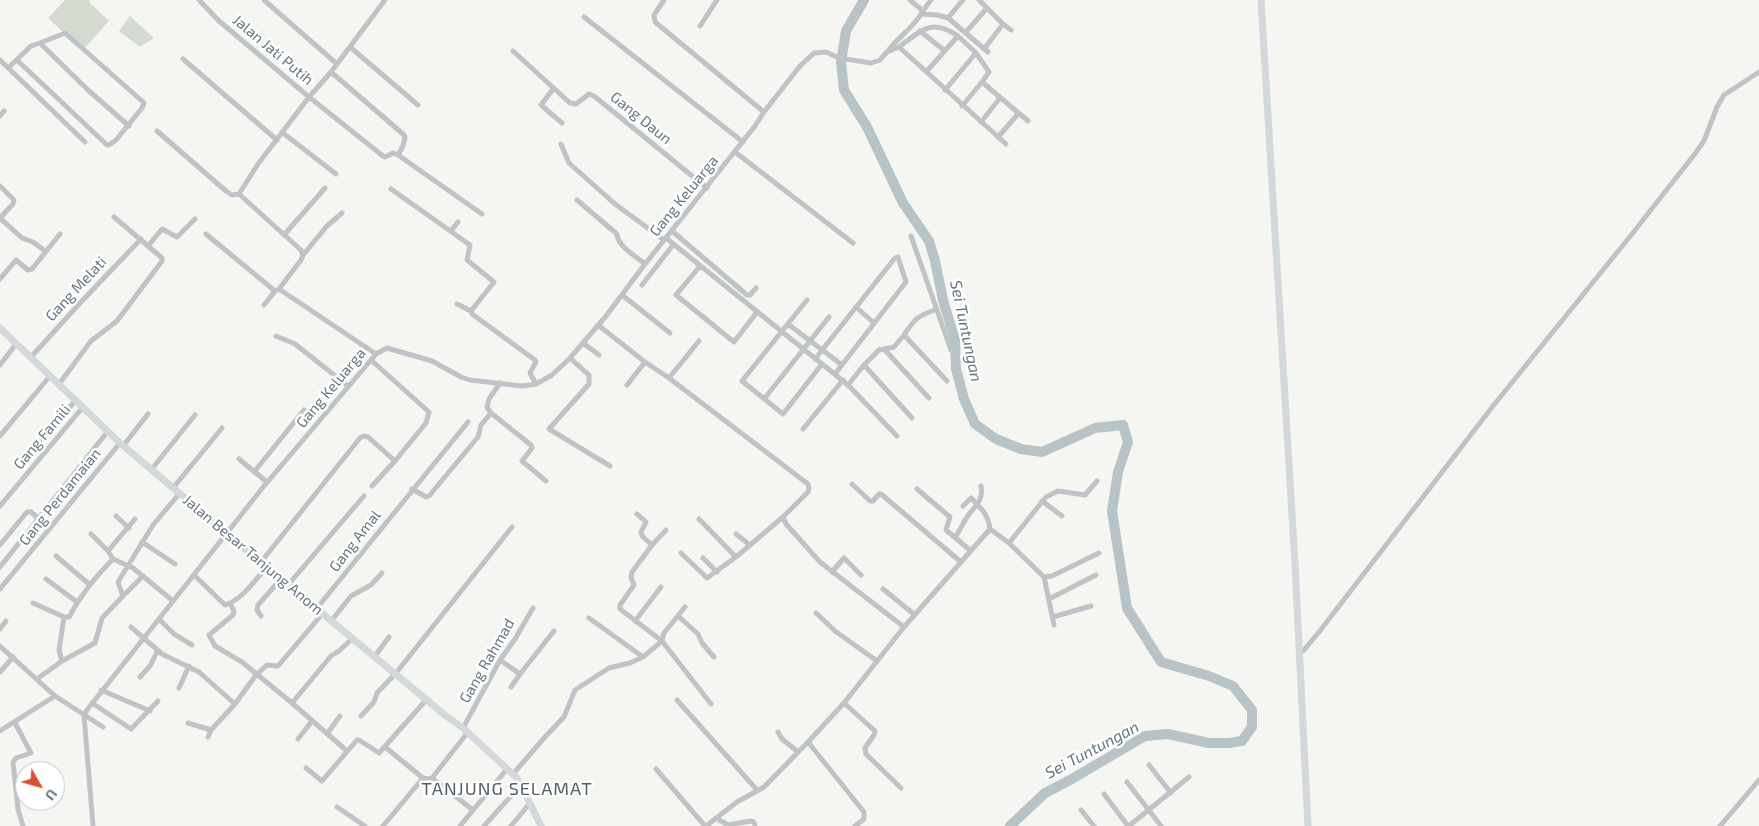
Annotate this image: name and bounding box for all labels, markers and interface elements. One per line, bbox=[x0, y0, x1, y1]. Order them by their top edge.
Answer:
street label: Jalan Jati Putih bbox=[229, 11, 317, 89]
street label: Gang Daun bbox=[607, 88, 675, 148]
street label: Gang Keluarga bbox=[646, 152, 722, 240]
street label: Gang Melati bbox=[42, 253, 110, 325]
water label: Sei Tuntungan bbox=[946, 278, 986, 384]
street label: Gang Keluarga bbox=[292, 344, 370, 432]
street label: Gang Famili bbox=[10, 401, 74, 473]
street label: Gang Perdamaian bbox=[15, 445, 105, 549]
street label: Jalan Besar Tanjung Anom bbox=[179, 491, 327, 619]
street label: Gang Amal bbox=[325, 507, 385, 575]
street label: Gang Rahmad bbox=[456, 616, 518, 706]
water label: Sei Tuntungan bbox=[1042, 717, 1142, 783]
north arrow bbox=[15, 761, 65, 811]
district label: TANJUNG SELAMAT bbox=[419, 778, 595, 800]
text: U bbox=[42, 786, 61, 804]

